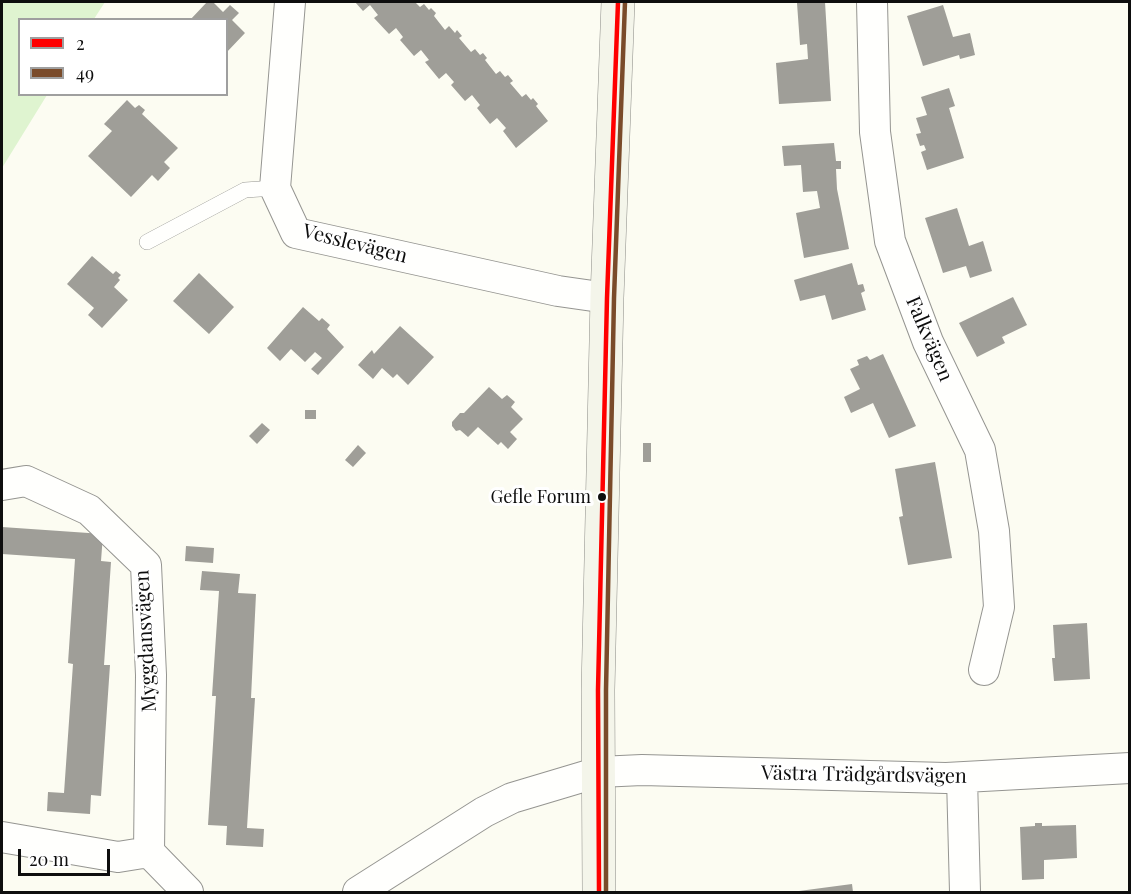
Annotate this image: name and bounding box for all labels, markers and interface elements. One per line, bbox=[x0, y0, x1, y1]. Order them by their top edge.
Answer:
legend bbox=[18, 18, 228, 96]
text: 2 bbox=[76, 31, 85, 55]
text: 49 bbox=[76, 61, 94, 85]
street label: Vesslevägen bbox=[300, 219, 410, 269]
street label: Falkvägen bbox=[900, 293, 958, 385]
place label: Gefle Forum bbox=[491, 486, 591, 508]
marker: Gefle Forum bbox=[596, 491, 608, 503]
street label: Myggdansvägen bbox=[130, 569, 162, 713]
street label: Västra Trädgårdsvägen bbox=[761, 761, 967, 789]
scale bar bbox=[21, 837, 112, 875]
text: 20 m bbox=[29, 847, 69, 871]

